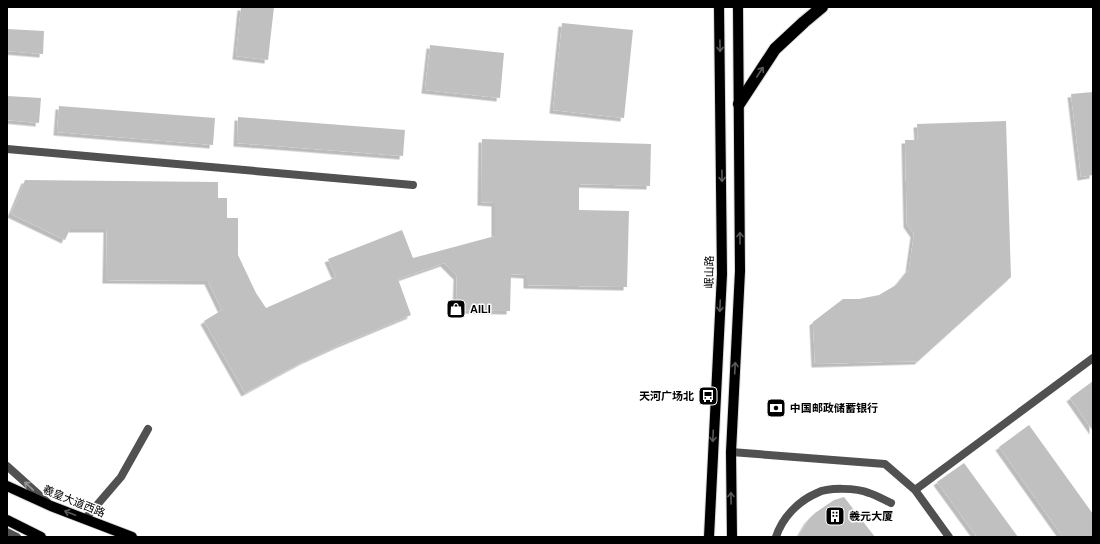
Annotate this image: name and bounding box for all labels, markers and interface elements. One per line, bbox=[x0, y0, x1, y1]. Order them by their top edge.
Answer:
one-way arrow bbox=[716, 39, 724, 52]
one-way arrow bbox=[756, 66, 765, 77]
one-way arrow bbox=[718, 169, 725, 182]
one-way arrow bbox=[736, 232, 744, 245]
street label: 岷山路 bbox=[703, 255, 715, 289]
shop icon: AILI bbox=[445, 298, 467, 320]
one-way arrow bbox=[716, 299, 724, 312]
place label: AILI bbox=[470, 303, 491, 315]
one-way arrow bbox=[731, 362, 739, 375]
bus stop icon: 天河广场北 bbox=[697, 385, 719, 407]
place label: 天河广场北 bbox=[639, 390, 694, 402]
bank icon: 中国邮政储蓄银行 bbox=[765, 397, 787, 419]
place label: 中国邮政储蓄银行 bbox=[790, 402, 878, 414]
one-way arrow bbox=[710, 429, 717, 442]
one-way arrow bbox=[24, 481, 34, 490]
street label: 羲皇大道西路 bbox=[41, 483, 107, 519]
one-way arrow bbox=[727, 492, 735, 505]
building icon: 羲元大厦 bbox=[824, 505, 846, 527]
one-way arrow bbox=[64, 509, 76, 517]
place label: 羲元大厦 bbox=[849, 510, 893, 522]

